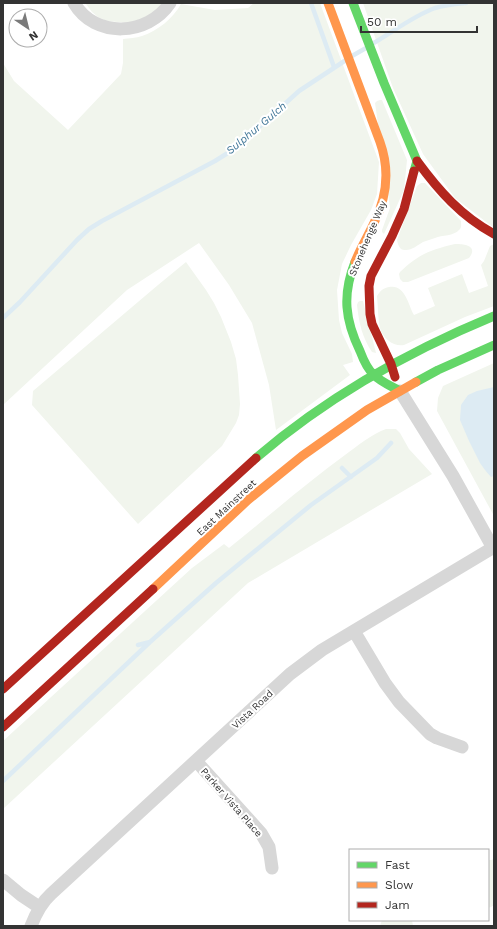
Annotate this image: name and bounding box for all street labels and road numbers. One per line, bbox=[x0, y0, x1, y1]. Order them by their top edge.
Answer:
street label: Stonehenge Way bbox=[347, 198, 389, 277]
street label: East Mainstreet bbox=[194, 477, 259, 538]
street label: Vista Road bbox=[230, 688, 275, 731]
street label: Parker Vista Place bbox=[199, 766, 265, 839]

